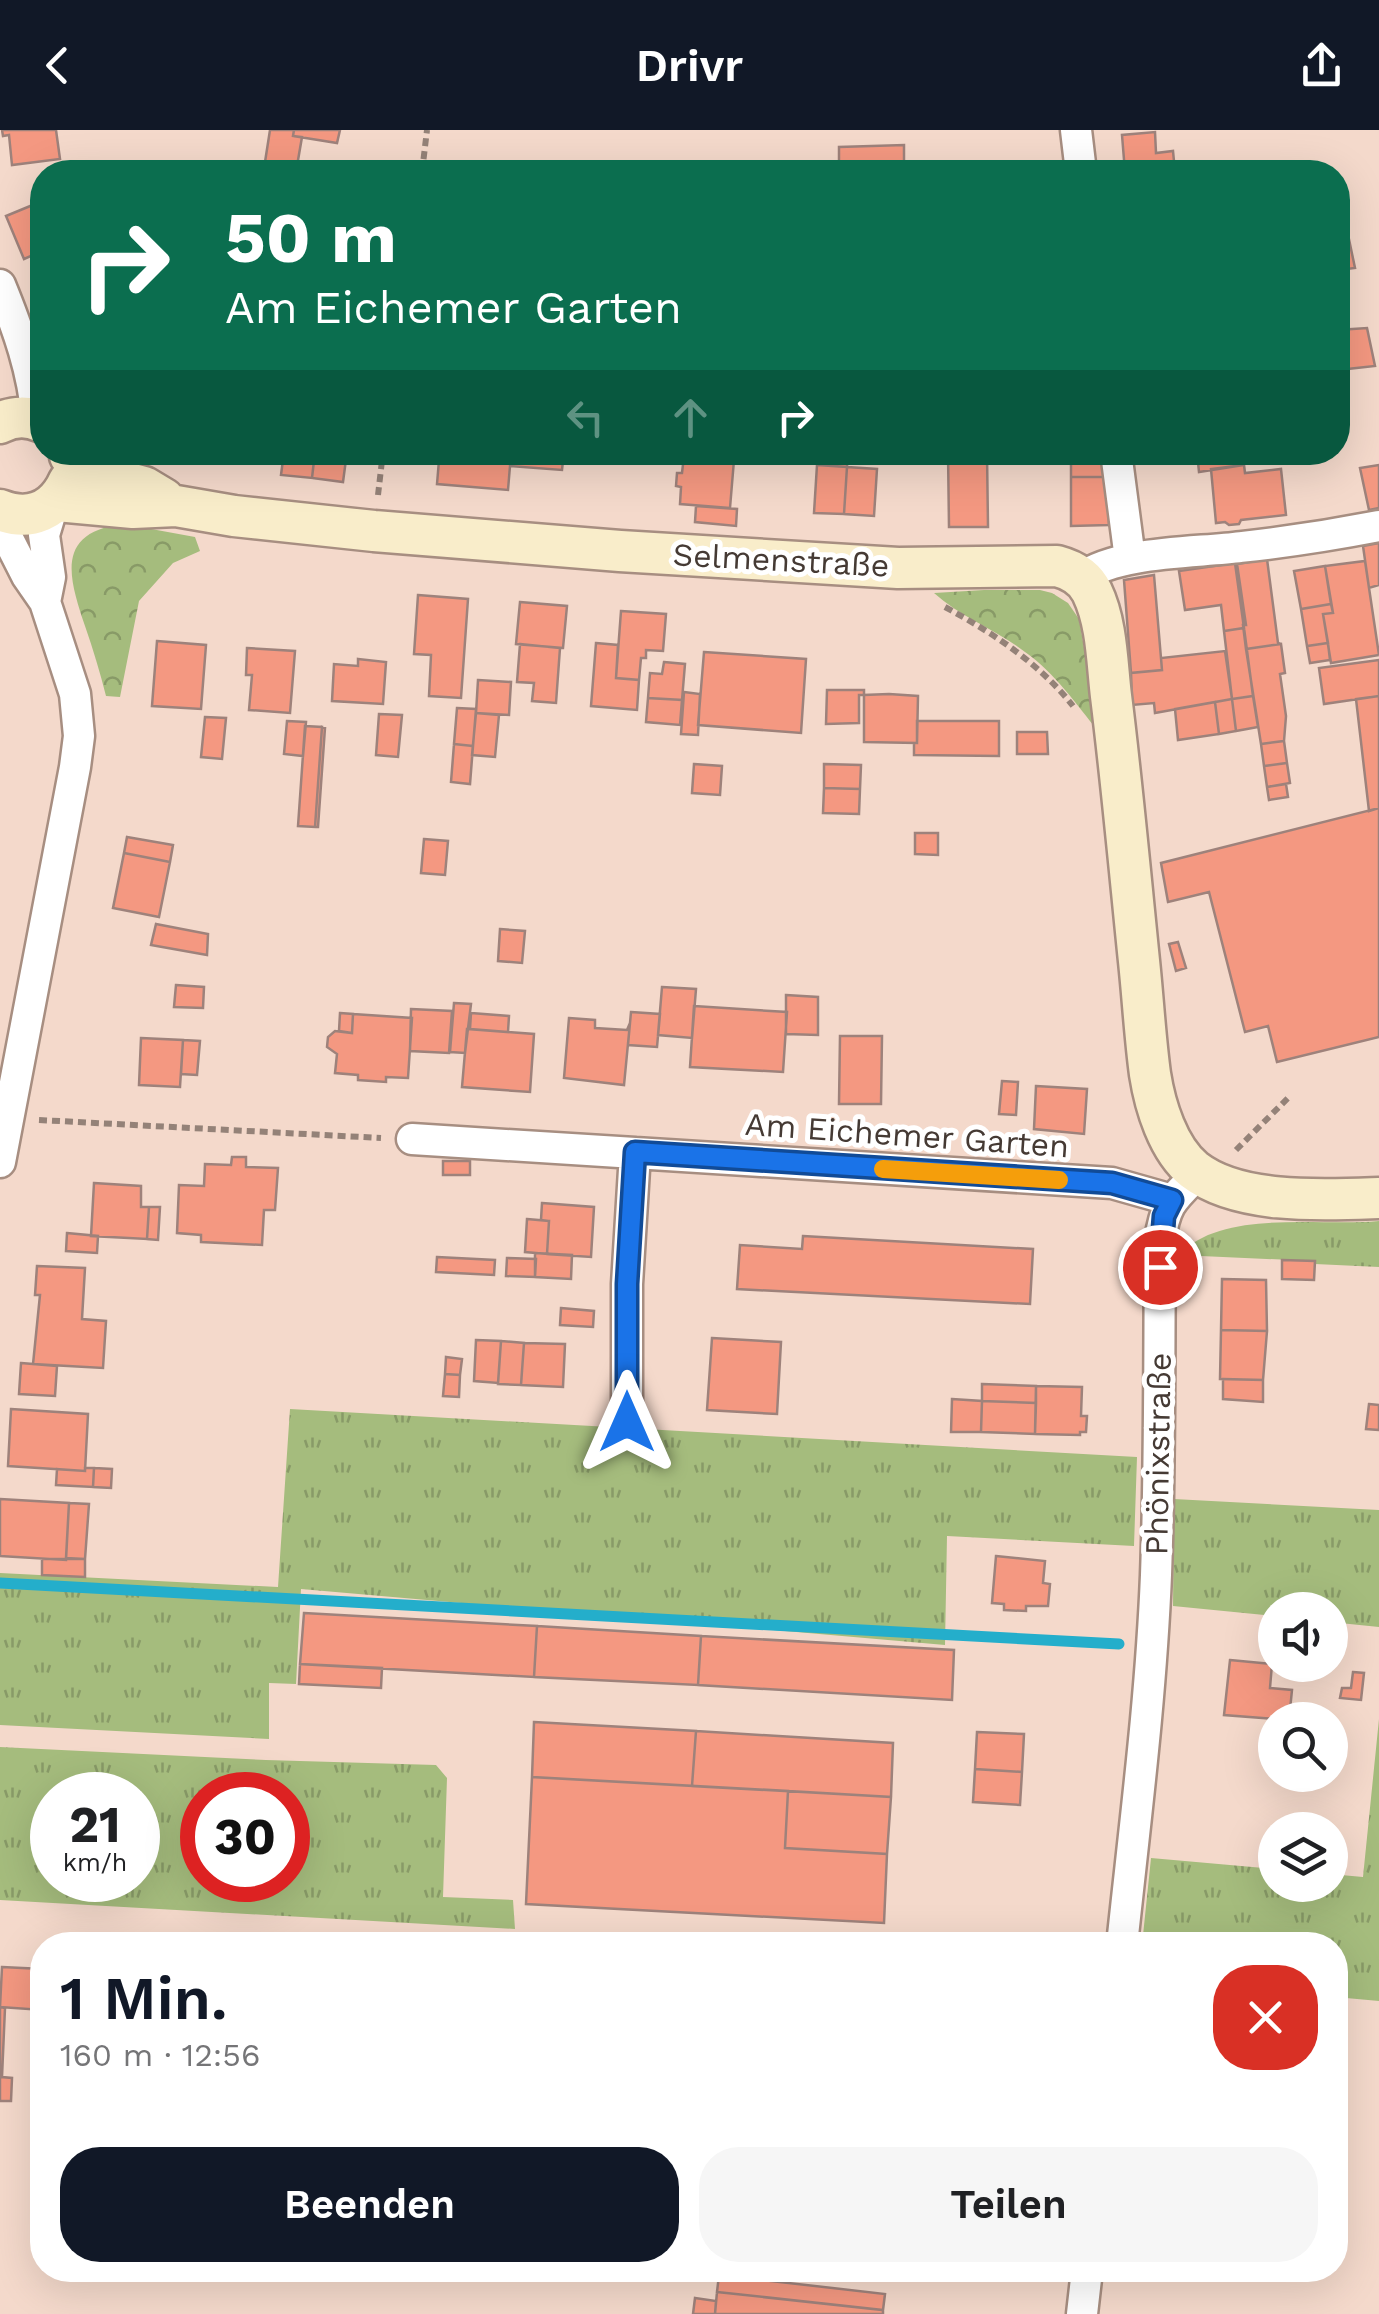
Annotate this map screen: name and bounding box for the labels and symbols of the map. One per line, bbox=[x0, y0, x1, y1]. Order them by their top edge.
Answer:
street label: Selmenstraße bbox=[672, 535, 890, 585]
street label: Am Eichemer Garten bbox=[744, 1105, 1070, 1165]
pin bbox=[1118, 1225, 1203, 1310]
street label: Phönixstraße bbox=[1137, 1352, 1179, 1556]
position arrow bbox=[575, 1370, 679, 1474]
speed limit sign: 30 bbox=[180, 1772, 310, 1902]

